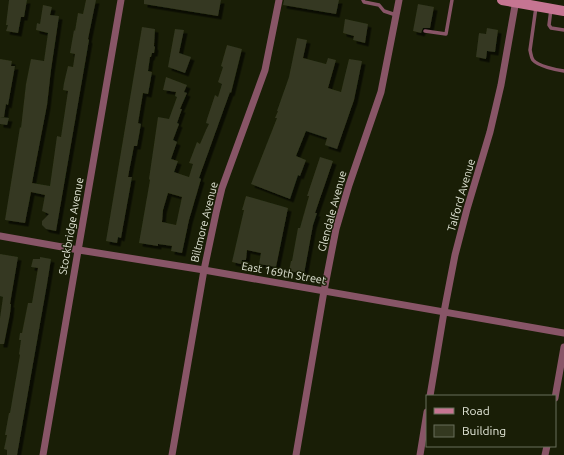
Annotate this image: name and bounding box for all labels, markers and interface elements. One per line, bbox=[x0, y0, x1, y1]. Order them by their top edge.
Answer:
street label: Talford Avenue bbox=[445, 157, 477, 233]
street label: Glendale Avenue bbox=[315, 169, 349, 253]
street label: Stockbridge Avenue bbox=[57, 176, 85, 276]
street label: Biltmore Avenue bbox=[188, 180, 220, 264]
street label: East 169th Street bbox=[241, 260, 328, 286]
legend bbox=[426, 395, 556, 447]
text: Road bbox=[462, 404, 490, 417]
text: Building bbox=[462, 424, 506, 437]

